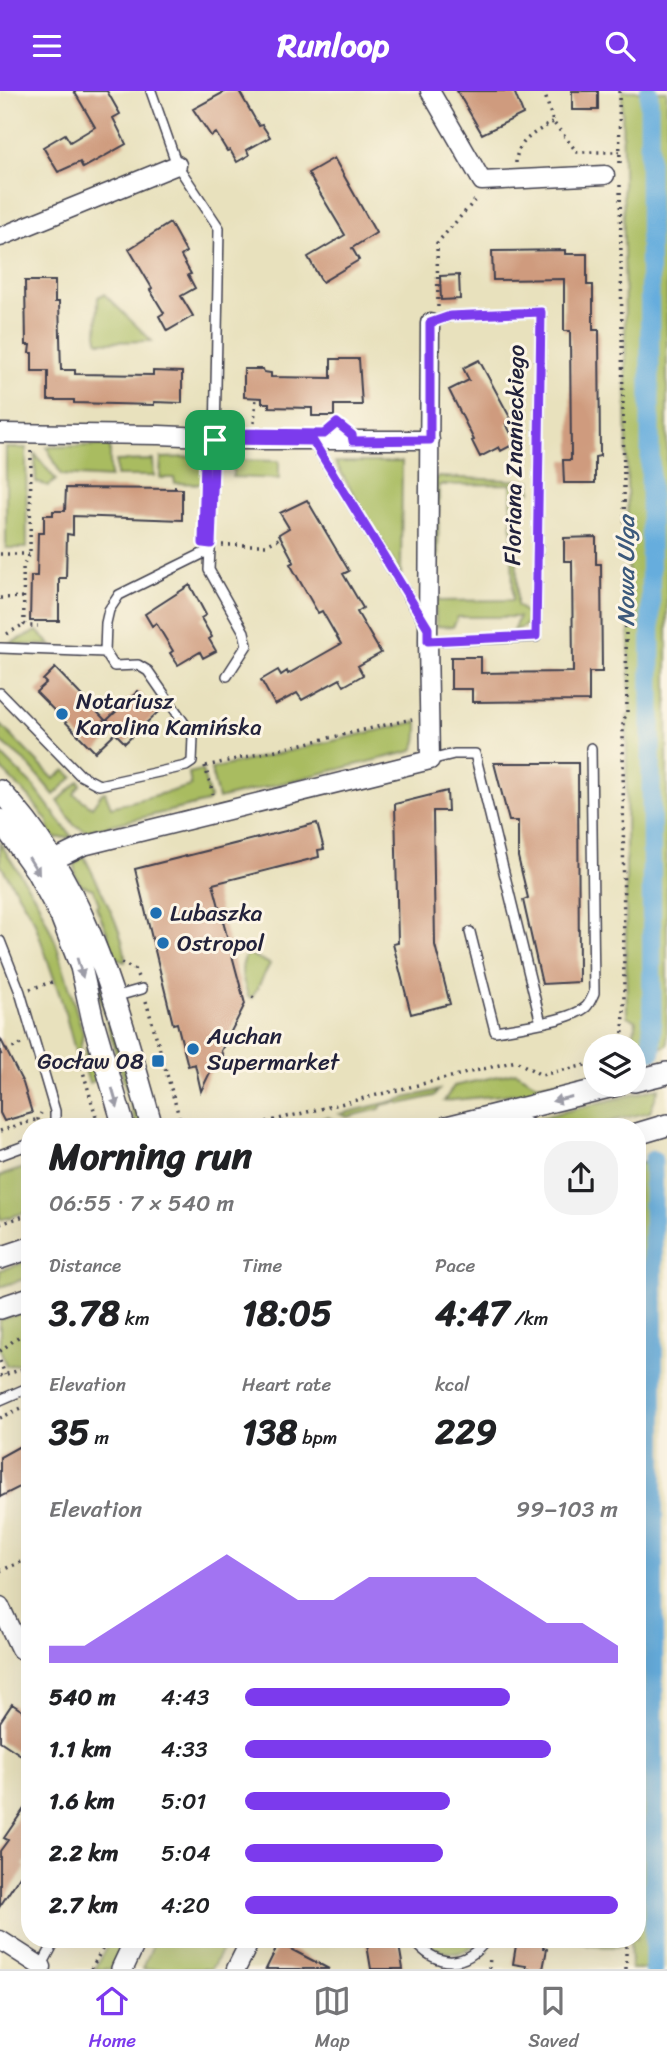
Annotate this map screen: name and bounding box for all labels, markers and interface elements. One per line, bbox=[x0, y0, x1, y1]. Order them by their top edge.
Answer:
text: Runloop bbox=[278, 17, 389, 74]
icon: menu bbox=[28, 27, 66, 65]
icon: search bbox=[601, 27, 639, 65]
street label: Floriana Znanieckiego bbox=[492, 344, 537, 566]
pin bbox=[185, 410, 245, 470]
icon: arrive bbox=[196, 421, 234, 459]
water label: Nowa Ulga bbox=[605, 514, 647, 626]
place label: Notariusz Karolina Kamińska bbox=[76, 681, 262, 748]
marker: Notariusz Karolina Kamińska bbox=[54, 706, 70, 722]
one-way arrow bbox=[27, 856, 40, 875]
place label: Lubaszka bbox=[170, 893, 263, 934]
marker: Lubaszka bbox=[148, 905, 164, 921]
place label: Ostropol bbox=[177, 923, 264, 964]
marker: Ostropol bbox=[155, 935, 171, 951]
one-way arrow bbox=[75, 957, 86, 978]
place label: Auchan Supermarket bbox=[206, 1016, 341, 1083]
map controls bbox=[583, 1034, 646, 1097]
button: layers bbox=[583, 1034, 646, 1097]
place label: Gocław 08 bbox=[37, 1041, 144, 1082]
marker: Auchan Supermarket bbox=[185, 1041, 201, 1057]
marker: Gocław 08 bbox=[150, 1053, 166, 1069]
one-way arrow bbox=[111, 1087, 121, 1108]
one-way arrow bbox=[551, 1094, 573, 1105]
text: Morning run bbox=[49, 1123, 252, 1190]
button: share bbox=[544, 1141, 618, 1215]
text: 06:55 · 7 × 540 m bbox=[49, 1183, 234, 1224]
text: Distance bbox=[49, 1249, 121, 1282]
text: Time bbox=[242, 1249, 282, 1282]
text: Pace bbox=[435, 1249, 475, 1282]
text: 3.78 bbox=[49, 1282, 120, 1344]
text: 18:05 bbox=[242, 1282, 332, 1344]
text: 4:47 bbox=[435, 1282, 509, 1344]
text: km bbox=[120, 1302, 150, 1335]
text: /km bbox=[509, 1302, 548, 1335]
text: Elevation bbox=[49, 1368, 126, 1401]
text: Heart rate bbox=[242, 1368, 331, 1401]
text: kcal bbox=[435, 1368, 470, 1401]
text: 35 bbox=[49, 1401, 90, 1463]
text: 138 bbox=[242, 1401, 297, 1463]
text: 229 bbox=[435, 1401, 497, 1463]
text: m bbox=[90, 1421, 109, 1454]
text: bpm bbox=[297, 1421, 337, 1454]
text: Elevation bbox=[49, 1489, 142, 1530]
text: 99–103 m bbox=[516, 1489, 618, 1530]
text: 540 m bbox=[49, 1677, 116, 1718]
text: 4:43 bbox=[161, 1677, 209, 1718]
text: 1.1 km bbox=[49, 1729, 112, 1770]
text: 4:33 bbox=[161, 1729, 208, 1770]
text: 1.6 km bbox=[49, 1781, 115, 1822]
text: 5:01 bbox=[161, 1781, 206, 1822]
text: 2.2 km bbox=[49, 1833, 118, 1874]
text: 5:04 bbox=[161, 1833, 211, 1874]
text: 2.7 km bbox=[49, 1885, 118, 1926]
text: 4:20 bbox=[161, 1885, 210, 1926]
tab: Home bbox=[89, 1982, 136, 2057]
tab: Map bbox=[313, 1982, 351, 2057]
tab: Saved bbox=[528, 1982, 578, 2057]

